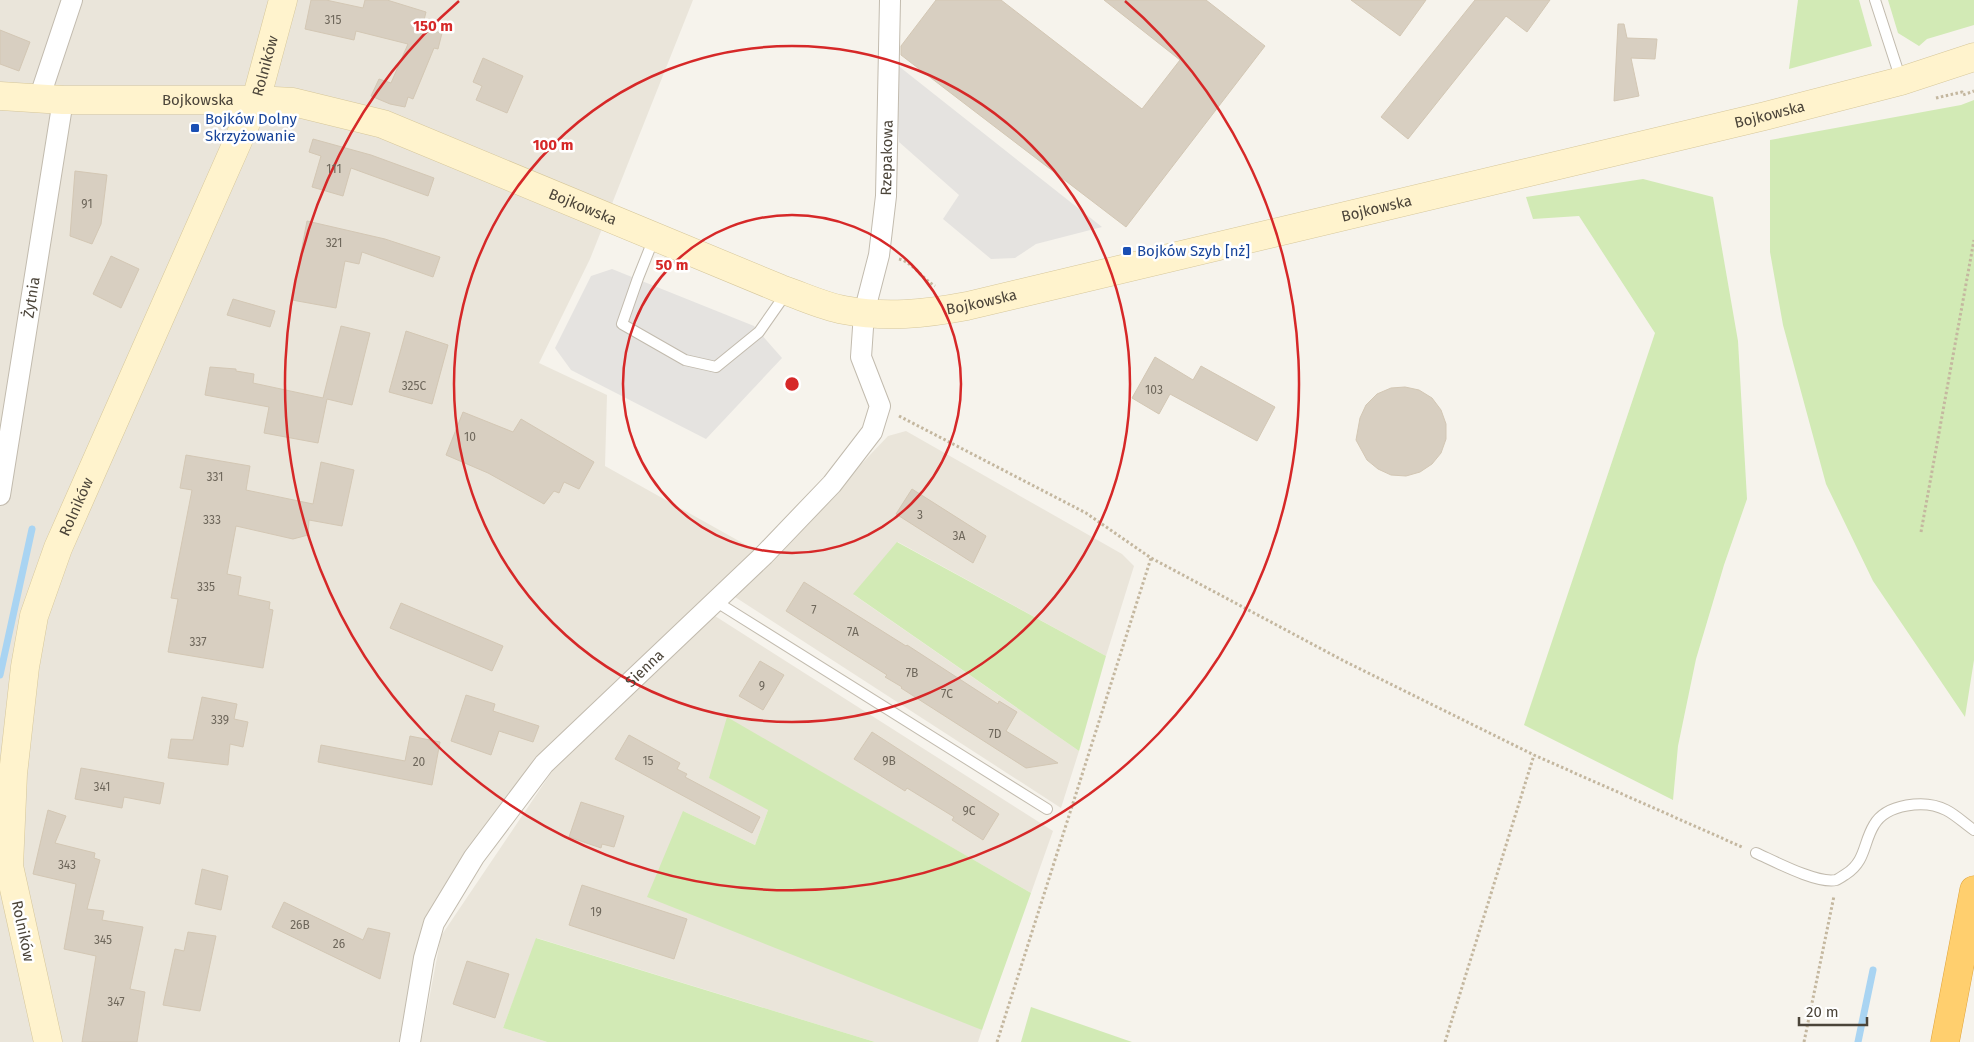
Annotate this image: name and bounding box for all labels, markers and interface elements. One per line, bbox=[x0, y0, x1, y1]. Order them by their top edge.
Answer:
house number: 315 bbox=[325, 13, 341, 27]
text: 150 m bbox=[413, 17, 453, 35]
street label: Rolników bbox=[248, 33, 282, 98]
street label: Bojkowska bbox=[162, 91, 234, 109]
street label: Bojkowska bbox=[1733, 97, 1807, 132]
place label: Bojków Dolny Skrzyżowanie bbox=[205, 110, 298, 145]
street label: Rzepakowa bbox=[877, 120, 897, 196]
marker: Bojków Dolny Skrzyżowanie bbox=[189, 122, 201, 134]
text: 100 m bbox=[533, 136, 573, 154]
house number: 111 bbox=[326, 162, 342, 176]
street label: Bojkowska bbox=[546, 185, 619, 229]
street label: Bojkowska bbox=[1340, 191, 1414, 226]
house number: 91 bbox=[81, 197, 93, 211]
house number: 321 bbox=[326, 236, 342, 250]
place label: Bojków Szyb [nż] bbox=[1137, 242, 1250, 260]
marker: Bojków Szyb [nż] bbox=[1121, 245, 1133, 257]
text: 50 m bbox=[655, 256, 689, 274]
street label: Żytnia bbox=[19, 276, 44, 319]
street label: Bojkowska bbox=[945, 285, 1019, 319]
centre of rings bbox=[783, 375, 801, 393]
house number: 325C bbox=[402, 379, 427, 393]
house number: 103 bbox=[1145, 383, 1163, 397]
house number: 10 bbox=[464, 430, 476, 444]
house number: 331 bbox=[207, 470, 223, 484]
street label: Rolników bbox=[55, 475, 97, 539]
house number: 3 bbox=[917, 508, 923, 522]
house number: 333 bbox=[203, 513, 221, 527]
house number: 3A bbox=[953, 529, 966, 543]
house number: 335 bbox=[197, 580, 215, 594]
house number: 7 bbox=[811, 603, 817, 617]
house number: 7A bbox=[847, 625, 859, 639]
house number: 337 bbox=[189, 635, 207, 649]
street label: Sienna bbox=[622, 646, 668, 691]
house number: 7B bbox=[906, 666, 918, 680]
house number: 9 bbox=[759, 679, 765, 693]
house number: 7C bbox=[941, 687, 953, 701]
house number: 339 bbox=[211, 713, 229, 727]
house number: 7D bbox=[988, 727, 1002, 741]
house number: 15 bbox=[642, 754, 654, 768]
house number: 9B bbox=[882, 754, 896, 768]
house number: 20 bbox=[413, 755, 426, 769]
house number: 341 bbox=[94, 780, 110, 794]
house number: 9C bbox=[962, 804, 976, 818]
house number: 343 bbox=[58, 858, 76, 872]
street label: Rolników bbox=[8, 899, 38, 963]
house number: 19 bbox=[590, 905, 602, 919]
house number: 26B bbox=[290, 918, 310, 932]
house number: 345 bbox=[94, 933, 112, 947]
house number: 26 bbox=[333, 937, 345, 951]
scale bar bbox=[1799, 994, 1866, 1026]
house number: 347 bbox=[107, 995, 125, 1009]
text: 20 m bbox=[1806, 1003, 1839, 1021]

